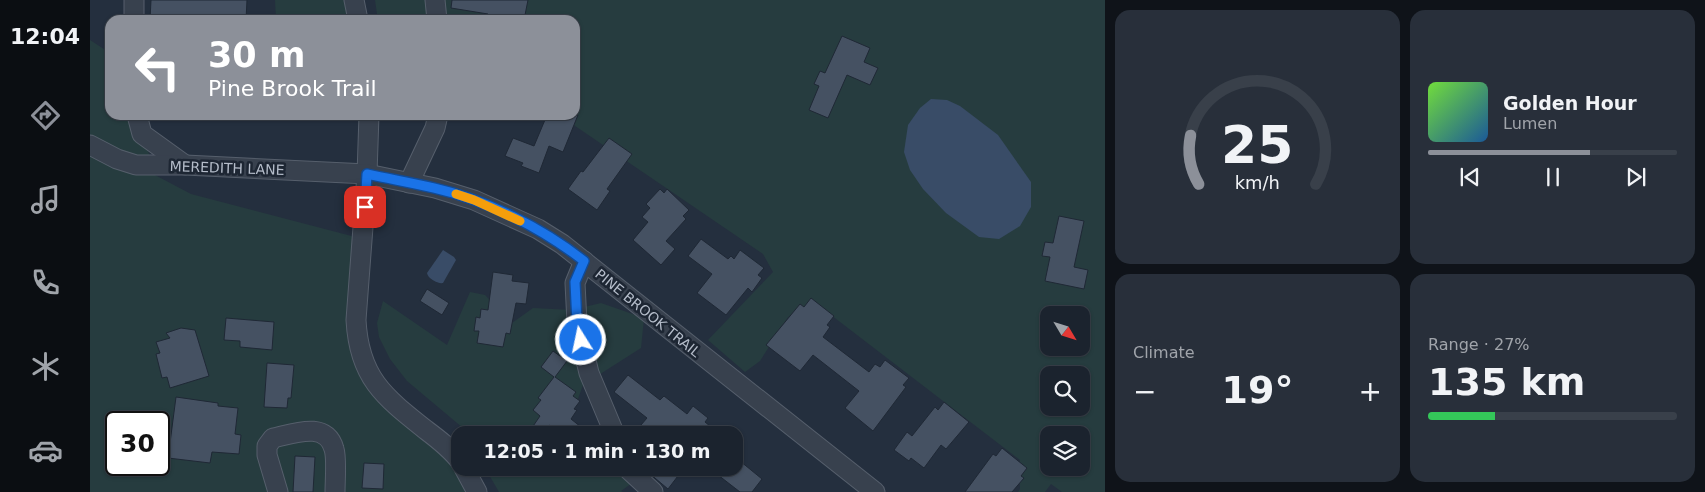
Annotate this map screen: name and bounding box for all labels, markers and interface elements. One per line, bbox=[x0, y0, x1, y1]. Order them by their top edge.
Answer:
text: 12:04 bbox=[10, 24, 80, 49]
icon: left bbox=[125, 35, 190, 100]
text: 30 m bbox=[208, 35, 305, 75]
text: Pine Brook Trail bbox=[208, 76, 377, 101]
text: Golden Hour bbox=[1503, 92, 1637, 114]
icon: directions bbox=[28, 98, 63, 133]
text: Lumen bbox=[1503, 114, 1557, 133]
text: 25 bbox=[1221, 115, 1294, 175]
street label: MEREDITH LANE bbox=[169, 158, 285, 178]
icon: previous bbox=[1456, 163, 1484, 191]
icon: pause bbox=[1539, 163, 1567, 191]
icon: next bbox=[1622, 163, 1650, 191]
text: km/h bbox=[1235, 172, 1280, 193]
icon: music bbox=[28, 182, 63, 217]
pin bbox=[344, 186, 386, 228]
icon: arrive bbox=[351, 193, 379, 221]
icon: phone bbox=[28, 265, 63, 300]
street label: PINE BROOK TRAIL bbox=[592, 266, 704, 360]
north arrow bbox=[1040, 306, 1090, 356]
map controls bbox=[1040, 306, 1090, 476]
position arrow bbox=[554, 313, 606, 365]
text: Range · 27% bbox=[1428, 335, 1530, 354]
text: Climate bbox=[1133, 343, 1195, 362]
icon: climate bbox=[28, 349, 63, 384]
text: 135 km bbox=[1428, 360, 1585, 404]
button: search bbox=[1040, 366, 1090, 416]
text: 19° bbox=[1222, 368, 1293, 412]
text: − bbox=[1133, 375, 1156, 408]
text: + bbox=[1359, 375, 1382, 408]
speed limit sign: 30 bbox=[105, 411, 170, 476]
button: layers bbox=[1040, 426, 1090, 476]
icon: car bbox=[28, 433, 63, 468]
text: 12:05 · 1 min · 130 m bbox=[483, 440, 711, 462]

